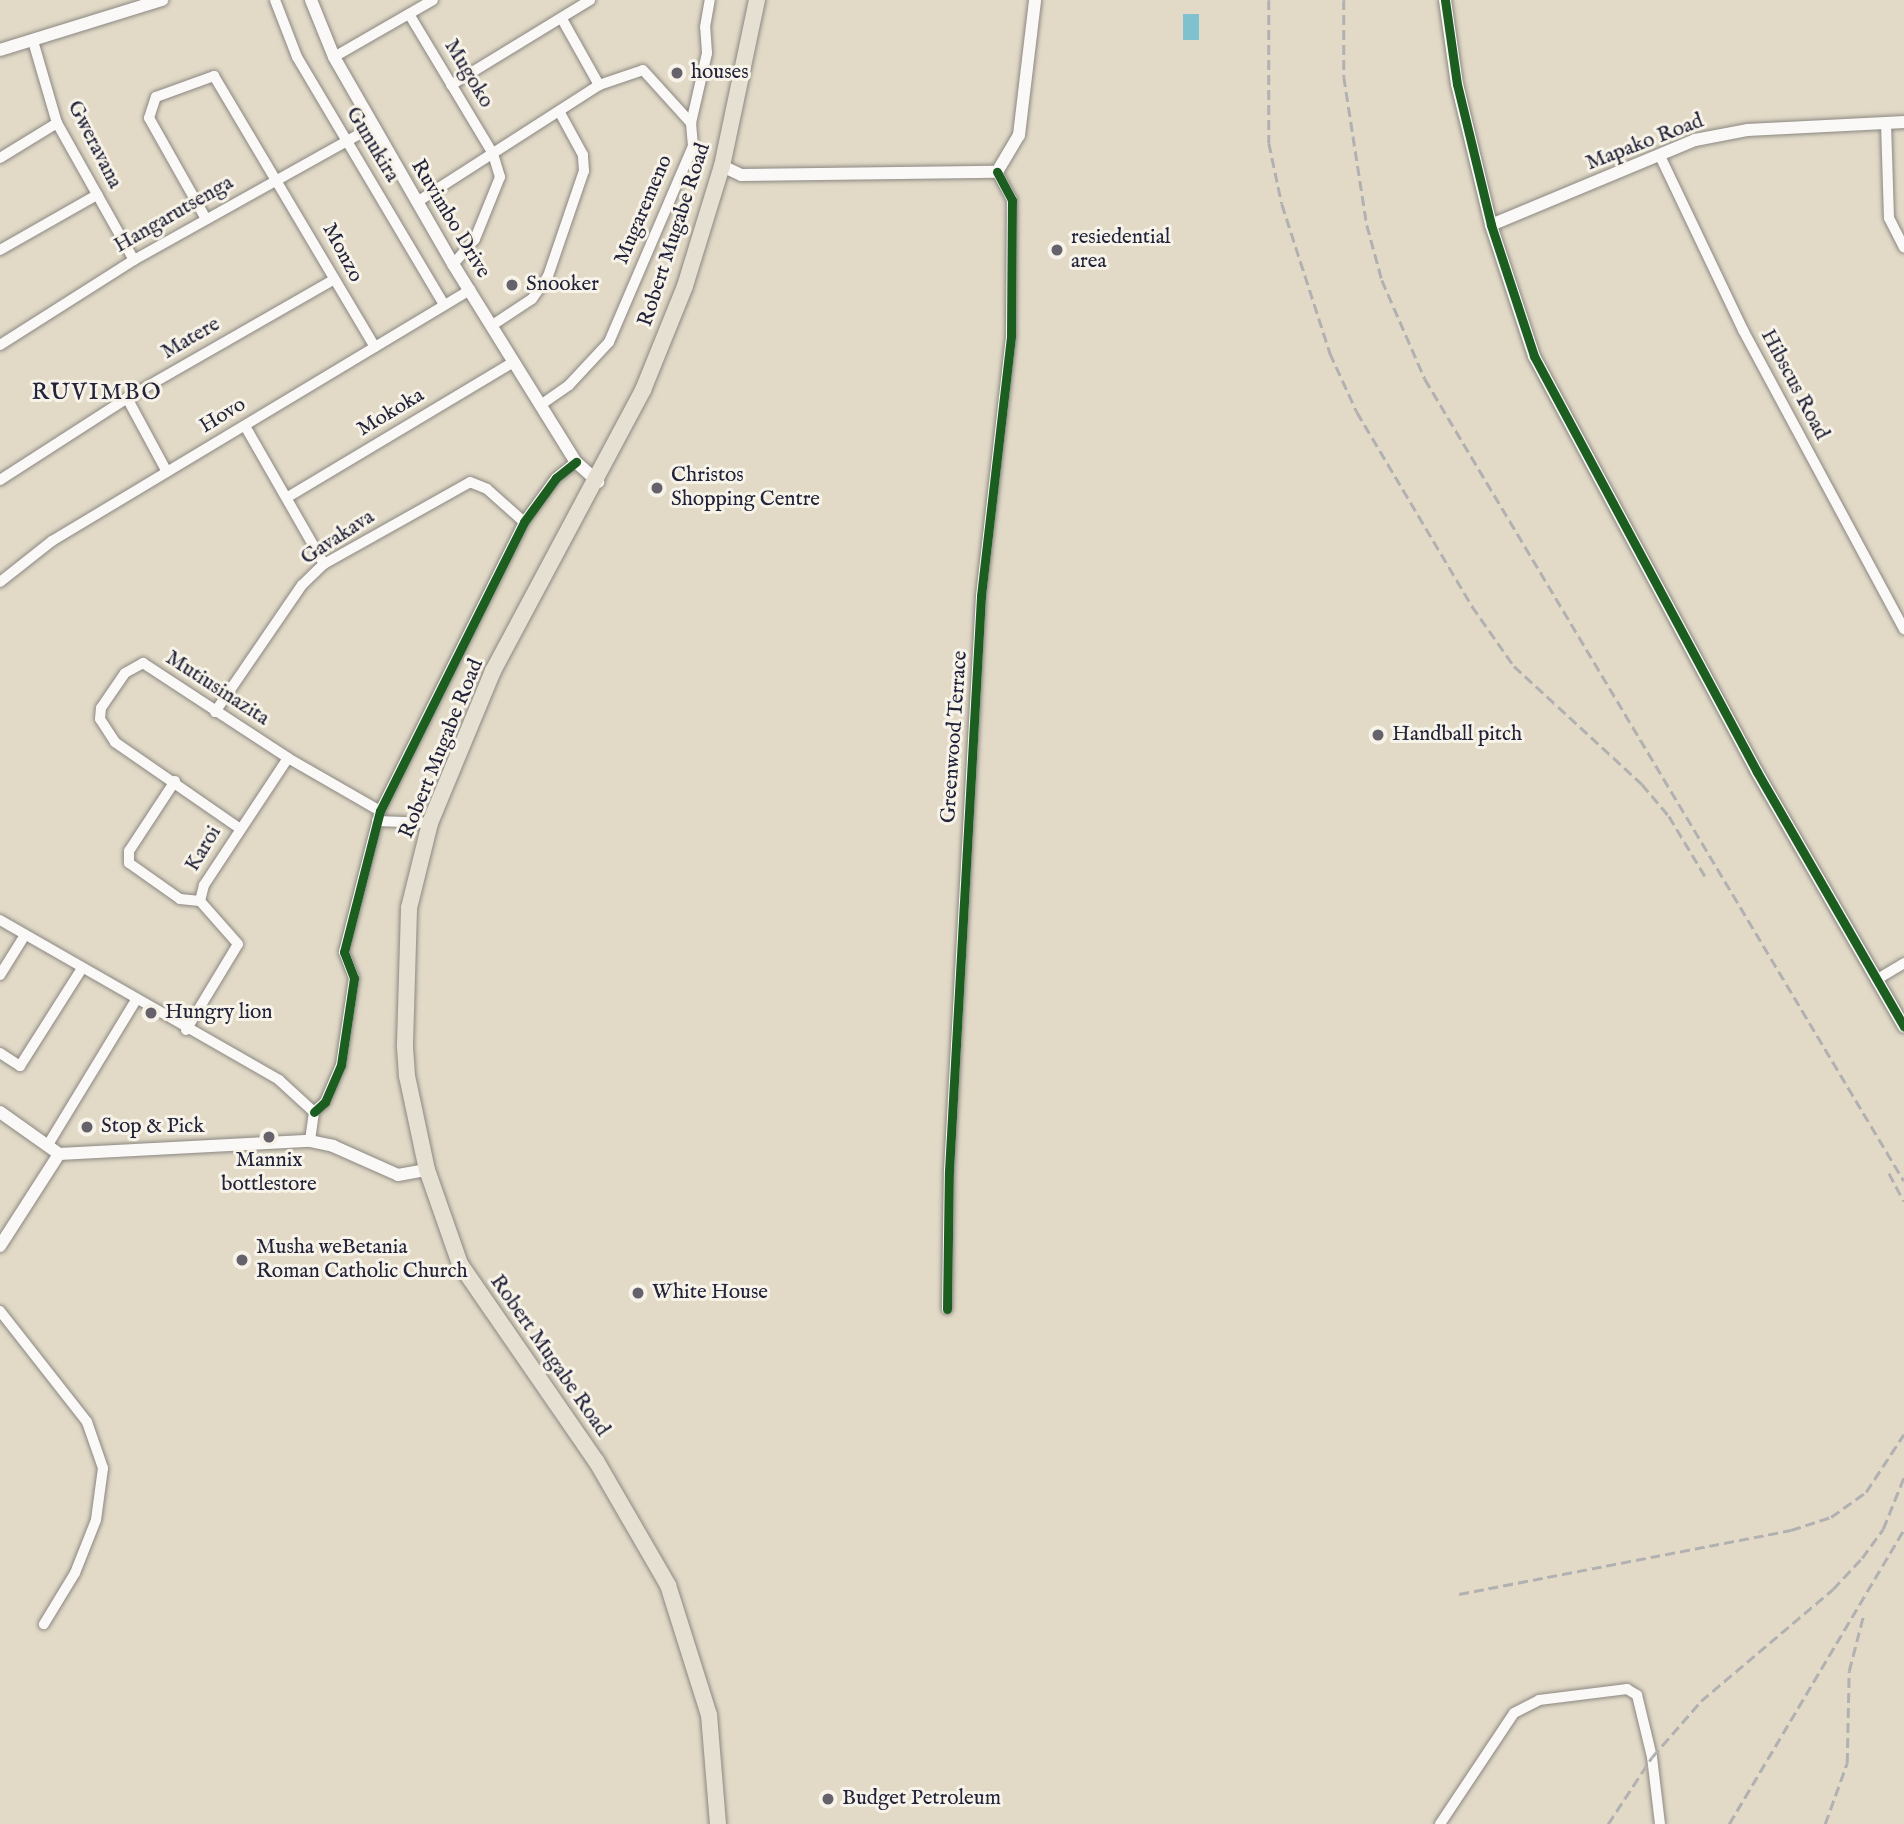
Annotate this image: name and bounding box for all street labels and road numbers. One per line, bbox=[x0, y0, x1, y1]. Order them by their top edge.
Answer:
street label: Mugoko bbox=[438, 35, 498, 113]
street label: Gweravana bbox=[61, 97, 127, 193]
street label: Gunukira bbox=[340, 103, 404, 187]
street label: Mapako Road bbox=[1583, 109, 1707, 177]
street label: Robert Mugabe Road bbox=[633, 140, 717, 330]
street label: Mugaremeno bbox=[610, 151, 678, 269]
street label: Ruvimbo Drive bbox=[405, 155, 495, 283]
street label: Hangarutsenga bbox=[110, 171, 238, 259]
street label: Monzo bbox=[316, 219, 368, 287]
street label: Matere bbox=[157, 312, 225, 366]
street label: Hibscus Road bbox=[1754, 325, 1834, 445]
street label: Mokoka bbox=[353, 383, 429, 443]
street label: Hovo bbox=[195, 393, 251, 439]
street label: Gavakava bbox=[297, 505, 379, 571]
street label: Mutiusinazita bbox=[160, 646, 274, 732]
street label: Greenwood Terrace bbox=[936, 650, 974, 824]
street label: Robert Mugabe Road bbox=[394, 656, 490, 842]
street label: Karoi bbox=[181, 822, 227, 876]
street label: Robert Mugabe Road bbox=[484, 1270, 614, 1442]

